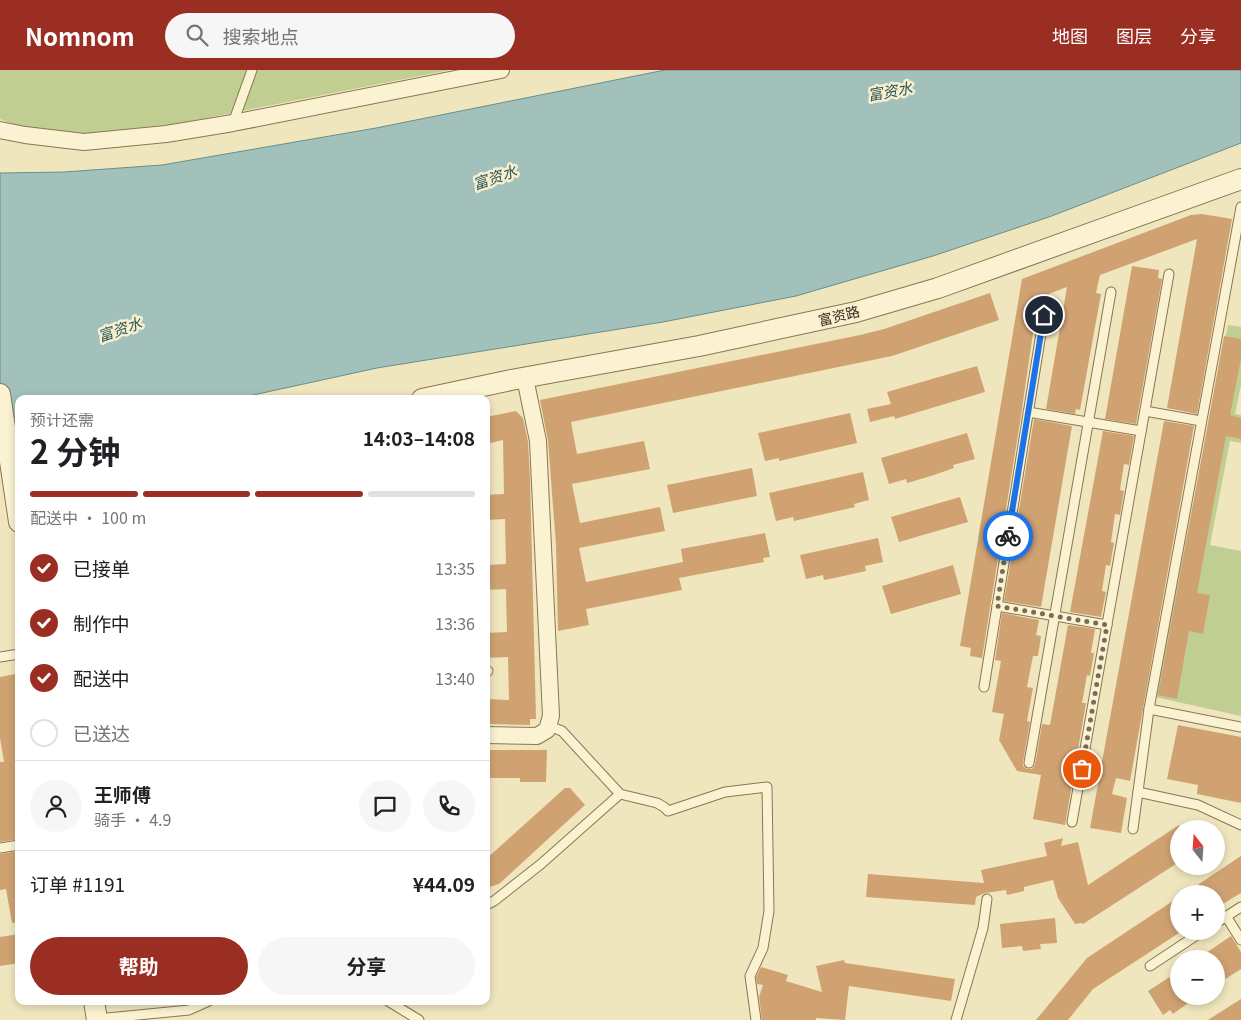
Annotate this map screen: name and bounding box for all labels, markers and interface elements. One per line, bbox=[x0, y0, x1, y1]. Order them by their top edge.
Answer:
search box bbox=[165, 13, 515, 58]
text: Nomnom bbox=[25, 18, 135, 53]
icon: search bbox=[183, 21, 211, 49]
text: 搜索地点 bbox=[223, 22, 299, 49]
text: 地图 bbox=[1052, 22, 1088, 48]
text: 图层 bbox=[1116, 22, 1152, 48]
text: 分享 bbox=[1180, 22, 1216, 48]
water label: 富资水 bbox=[866, 76, 915, 105]
water label: 富资水 bbox=[470, 159, 520, 194]
pin bbox=[1023, 294, 1065, 336]
street label: 富资路 bbox=[816, 300, 862, 330]
icon: home bbox=[1030, 301, 1058, 329]
water label: 富资水 bbox=[95, 311, 145, 346]
text: 预计还需 bbox=[30, 407, 94, 431]
text: 14:03–14:08 bbox=[363, 424, 475, 451]
text: 2 分钟 bbox=[30, 427, 120, 473]
text: 配送中 · 100 m bbox=[30, 505, 146, 529]
courier bbox=[983, 511, 1033, 561]
icon: bike bbox=[994, 522, 1022, 550]
icon: check bbox=[30, 554, 58, 582]
text: 已接单 bbox=[73, 554, 130, 581]
text: 13:35 bbox=[435, 556, 475, 580]
icon: check bbox=[30, 609, 58, 637]
text: 制作中 bbox=[73, 609, 130, 636]
text: 13:36 bbox=[435, 611, 475, 635]
icon: check bbox=[30, 664, 58, 692]
text: 配送中 bbox=[73, 664, 130, 691]
text: 13:40 bbox=[435, 666, 475, 690]
text: 已送达 bbox=[73, 719, 130, 746]
pin bbox=[1061, 748, 1103, 790]
icon: bag bbox=[1068, 755, 1096, 783]
button: person bbox=[30, 780, 82, 832]
text: 王师傅 bbox=[94, 780, 151, 807]
button: chat bbox=[359, 780, 411, 832]
button: phone bbox=[423, 780, 475, 832]
text: 骑手 · 4.9 bbox=[94, 807, 171, 831]
north arrow bbox=[1170, 820, 1225, 875]
map controls bbox=[1170, 820, 1225, 1005]
text: 订单 #1191 bbox=[30, 870, 125, 897]
text: ¥44.09 bbox=[413, 870, 475, 897]
button: + bbox=[1170, 885, 1225, 940]
button: 帮助 bbox=[30, 937, 248, 995]
button: 分享 bbox=[258, 937, 475, 995]
button: − bbox=[1170, 950, 1225, 1005]

